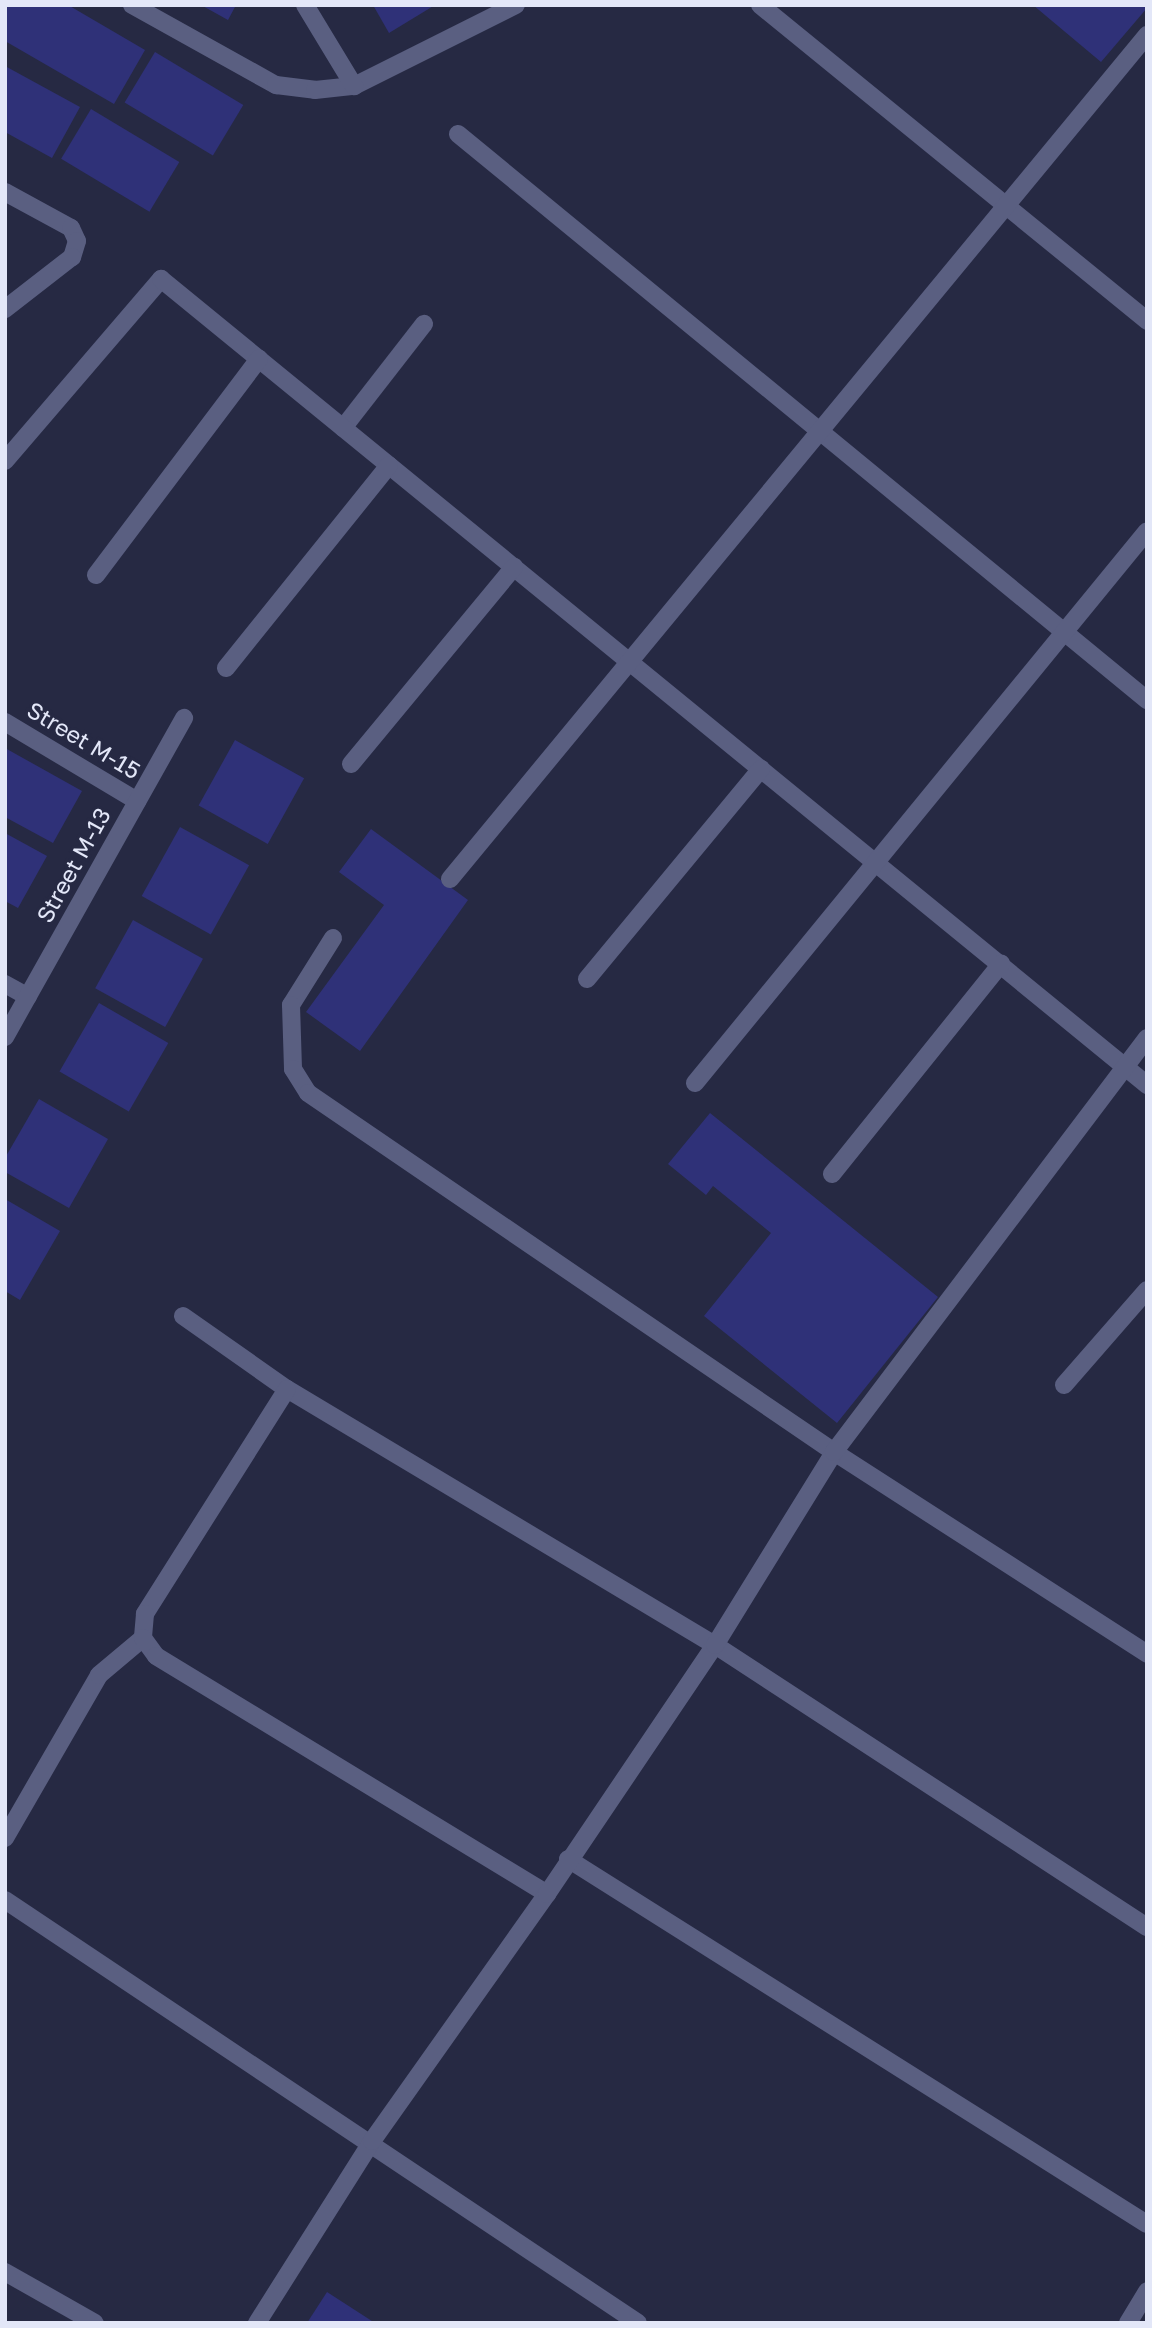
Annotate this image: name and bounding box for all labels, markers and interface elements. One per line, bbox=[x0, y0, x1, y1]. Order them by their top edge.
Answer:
street label: Street M-15 bbox=[23, 696, 145, 784]
street label: Street M-13 bbox=[30, 803, 116, 927]

